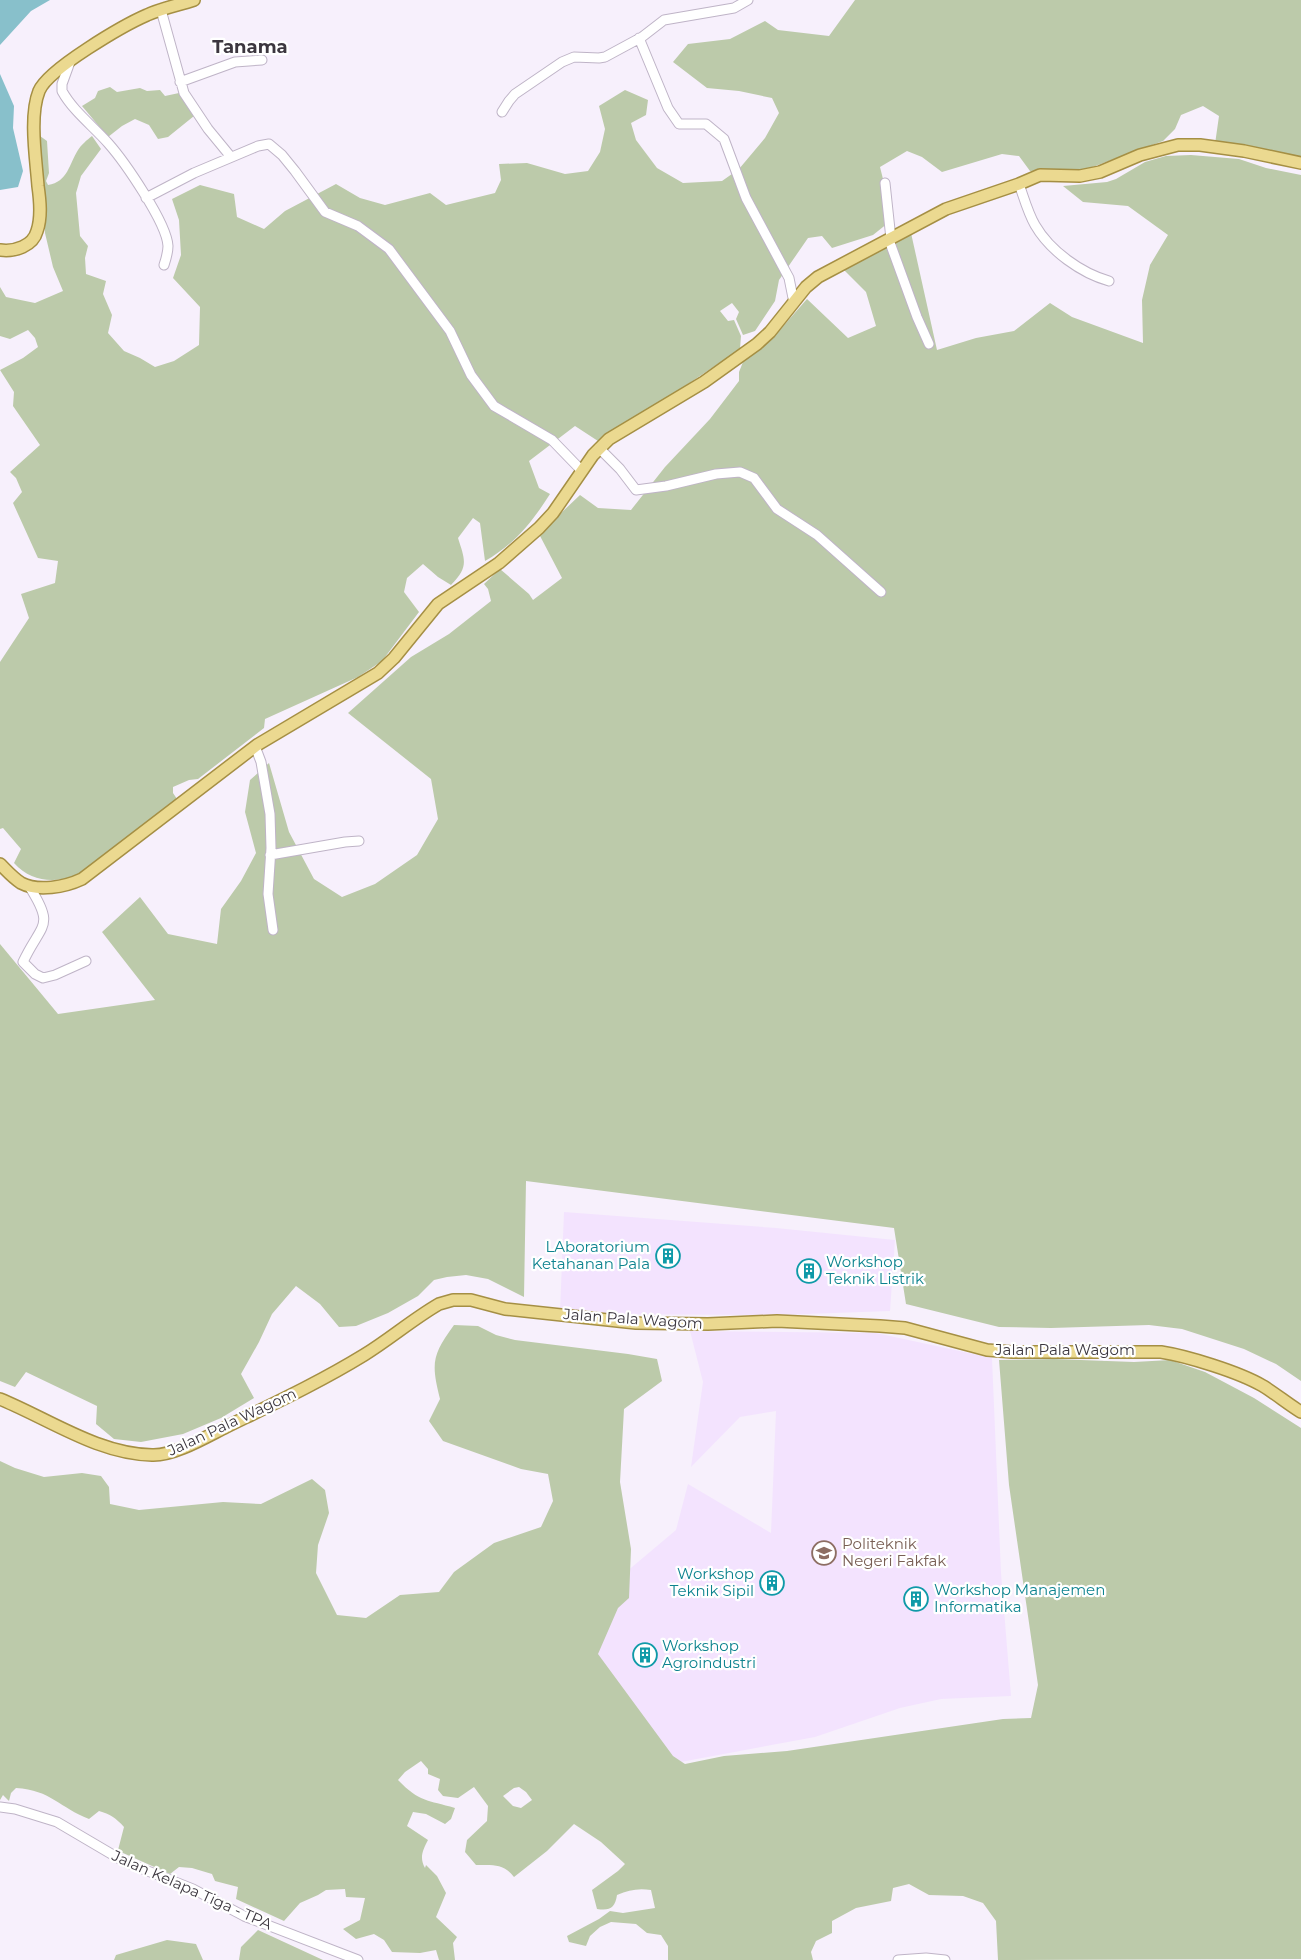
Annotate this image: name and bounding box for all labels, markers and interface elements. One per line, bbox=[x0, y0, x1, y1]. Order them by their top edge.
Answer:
district label: Tanama bbox=[212, 36, 288, 58]
place label: LAboratorium Ketahanan Pala bbox=[532, 1237, 650, 1273]
building icon: LAboratorium Ketahanan Pala bbox=[655, 1243, 681, 1269]
place label: Workshop Teknik Listrik bbox=[826, 1252, 924, 1288]
building icon: Workshop Teknik Listrik bbox=[796, 1258, 822, 1284]
street label: Jalan Pala Wagom bbox=[562, 1304, 703, 1333]
street label: Jalan Pala Wagom bbox=[994, 1340, 1135, 1359]
street label: Jalan Pala Wagom bbox=[164, 1383, 299, 1460]
place label: Politeknik Negeri Fakfak bbox=[842, 1534, 946, 1570]
school or university icon: Politeknik Negeri Fakfak bbox=[811, 1540, 837, 1566]
place label: Workshop Teknik Sipil bbox=[670, 1564, 754, 1600]
building icon: Workshop Teknik Sipil bbox=[759, 1570, 785, 1596]
place label: Workshop Manajemen Informatika bbox=[934, 1580, 1105, 1616]
building icon: Workshop Manajemen Informatika bbox=[903, 1586, 929, 1612]
place label: Workshop Agroindustri bbox=[662, 1636, 756, 1672]
building icon: Workshop Agroindustri bbox=[632, 1642, 658, 1668]
street label: Jalan Kelapa Tiga - TPA bbox=[108, 1845, 275, 1934]

